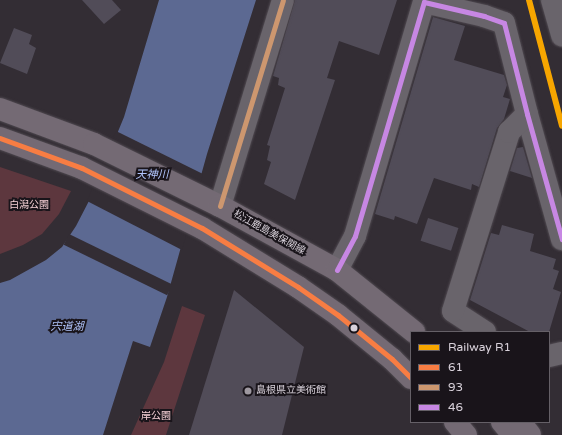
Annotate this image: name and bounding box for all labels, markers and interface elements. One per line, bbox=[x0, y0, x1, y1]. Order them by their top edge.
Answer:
water label: 天神川 bbox=[136, 168, 168, 182]
park label: 白潟公園 bbox=[9, 200, 49, 212]
street label: 松江鹿島美保関線 bbox=[231, 208, 307, 258]
water label: 宍道湖 bbox=[51, 320, 83, 334]
unlabelled marker bbox=[349, 323, 359, 333]
legend bbox=[410, 331, 550, 423]
text: Railway R1 bbox=[448, 340, 511, 354]
text: 61 bbox=[448, 360, 463, 374]
text: 93 bbox=[448, 380, 463, 394]
place label: 島根県立美術館 bbox=[256, 385, 326, 397]
marker: 島根県立美術館 bbox=[243, 386, 253, 396]
text: 46 bbox=[448, 400, 463, 414]
park label: 岸公園 bbox=[141, 411, 171, 423]

